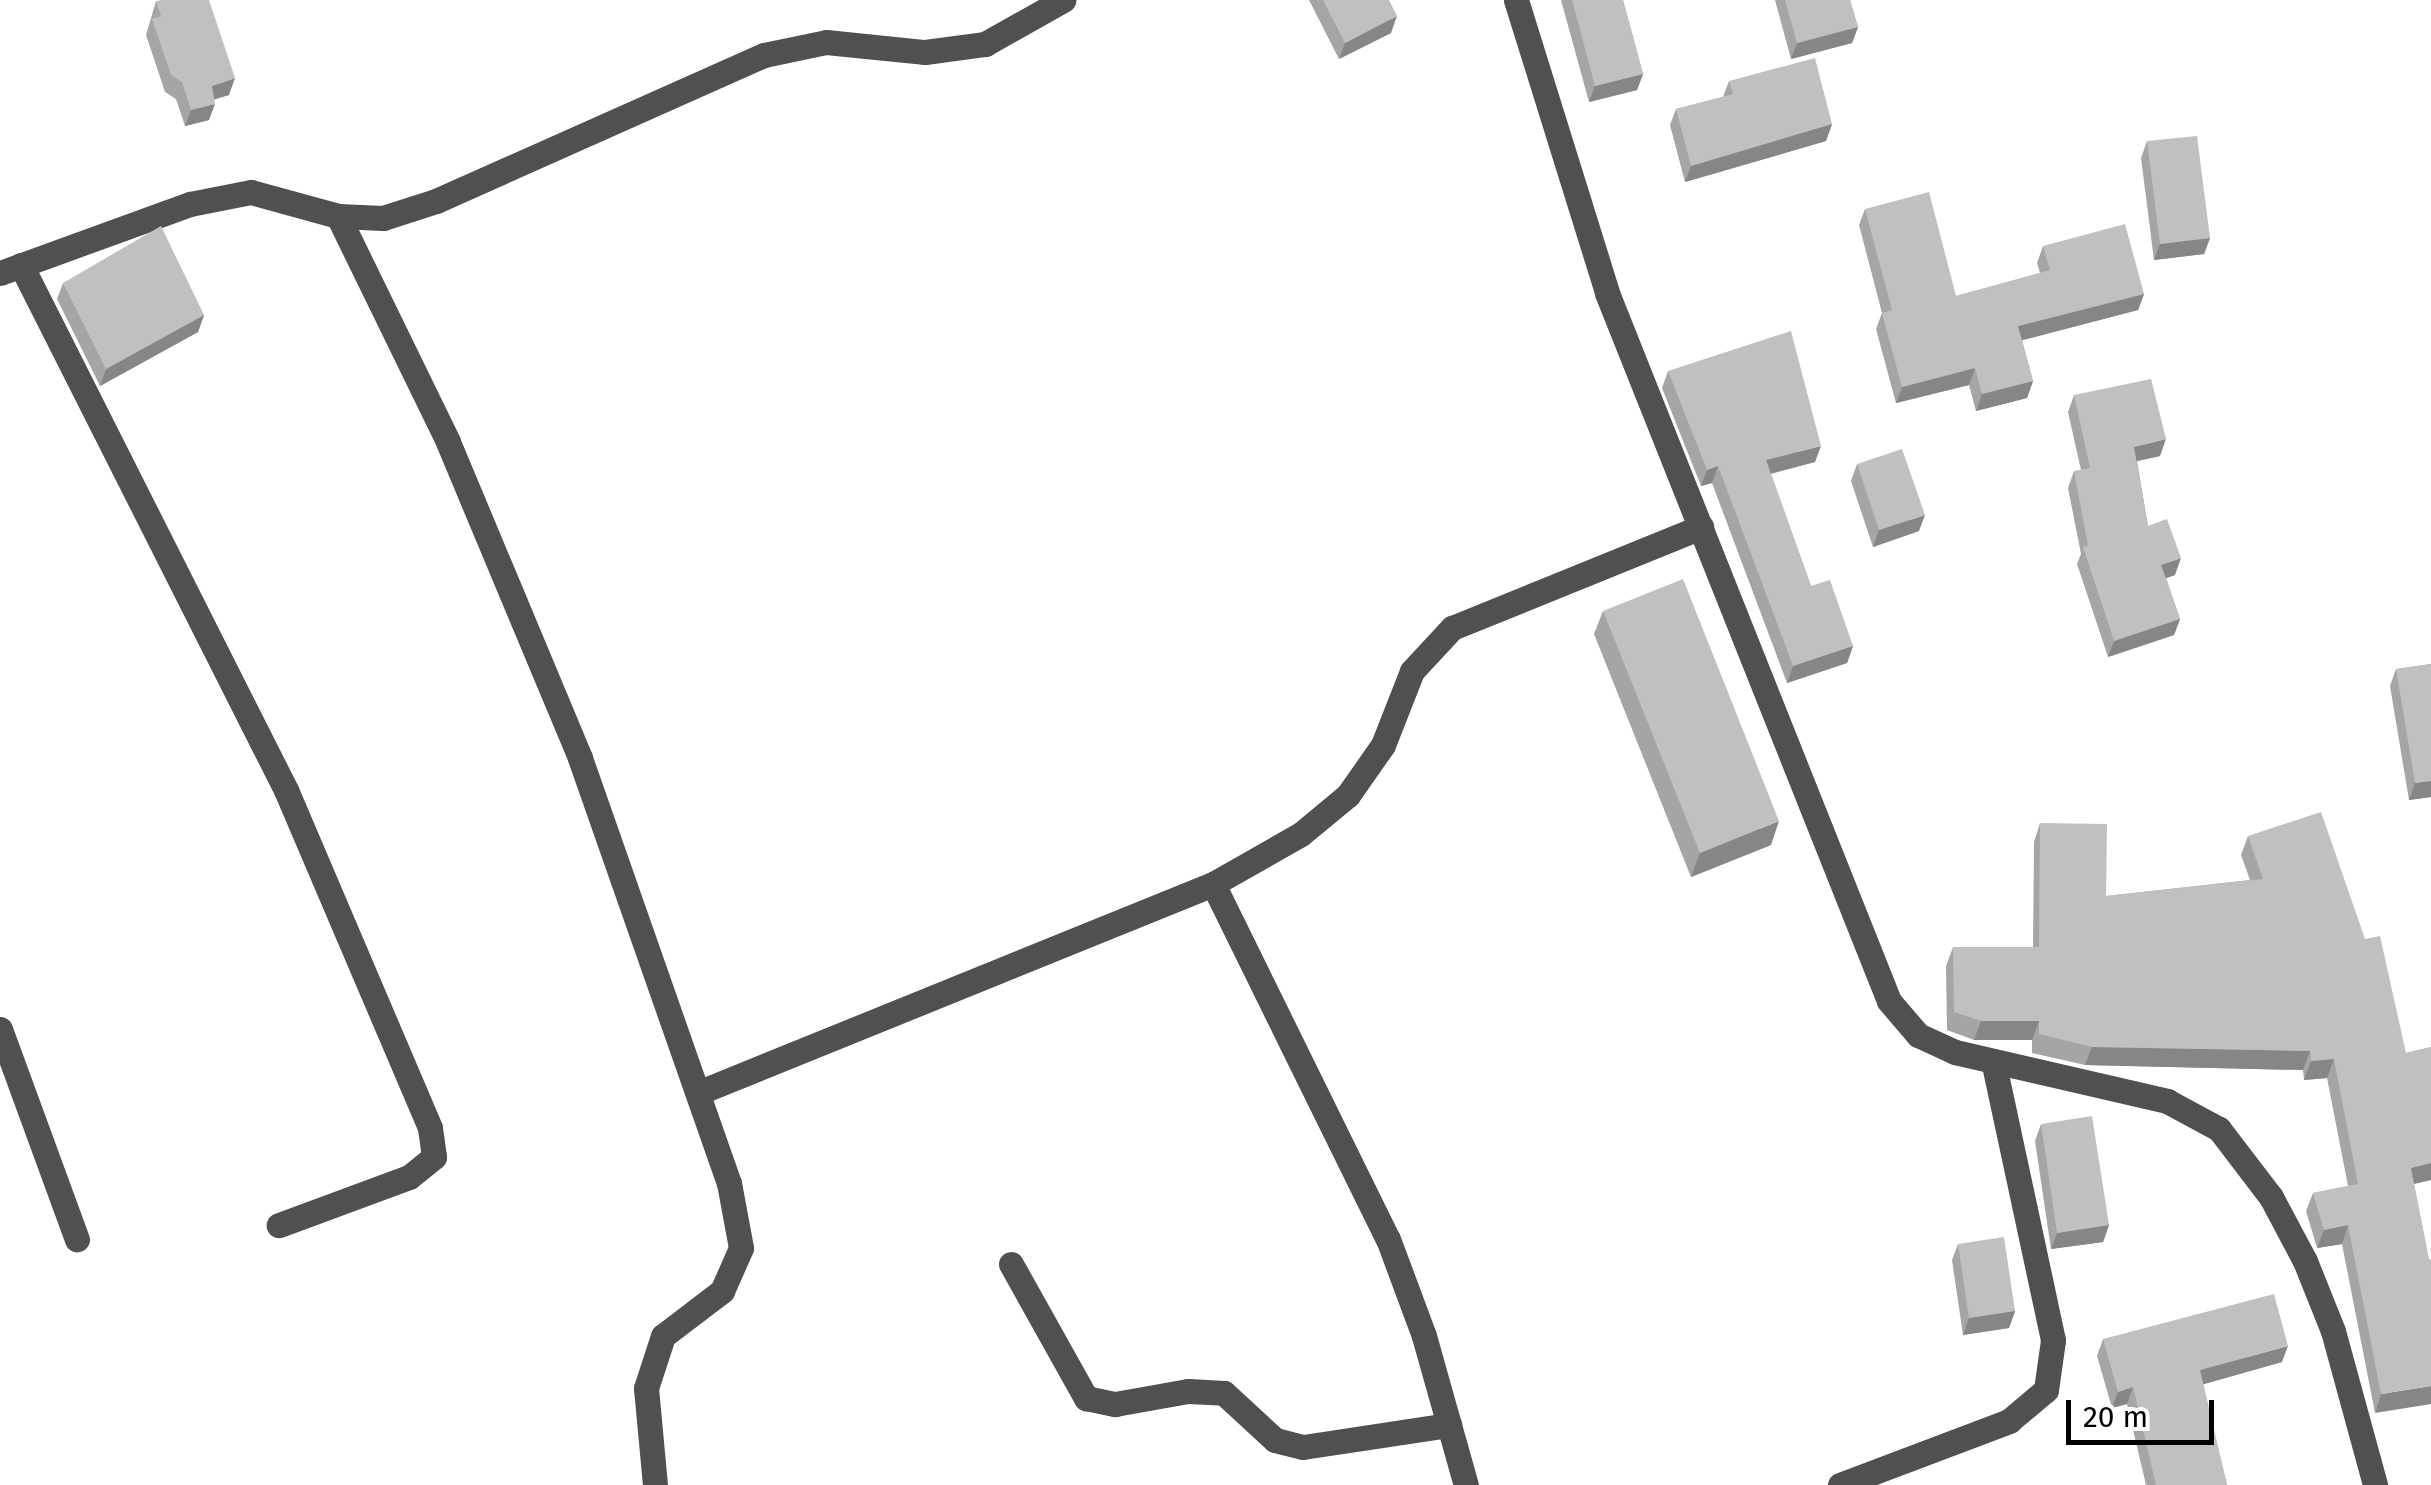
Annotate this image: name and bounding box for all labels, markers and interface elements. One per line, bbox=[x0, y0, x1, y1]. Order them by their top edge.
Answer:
scale bar bbox=[2071, 1380, 2218, 1442]
text: 20 m bbox=[2083, 1399, 2148, 1435]

